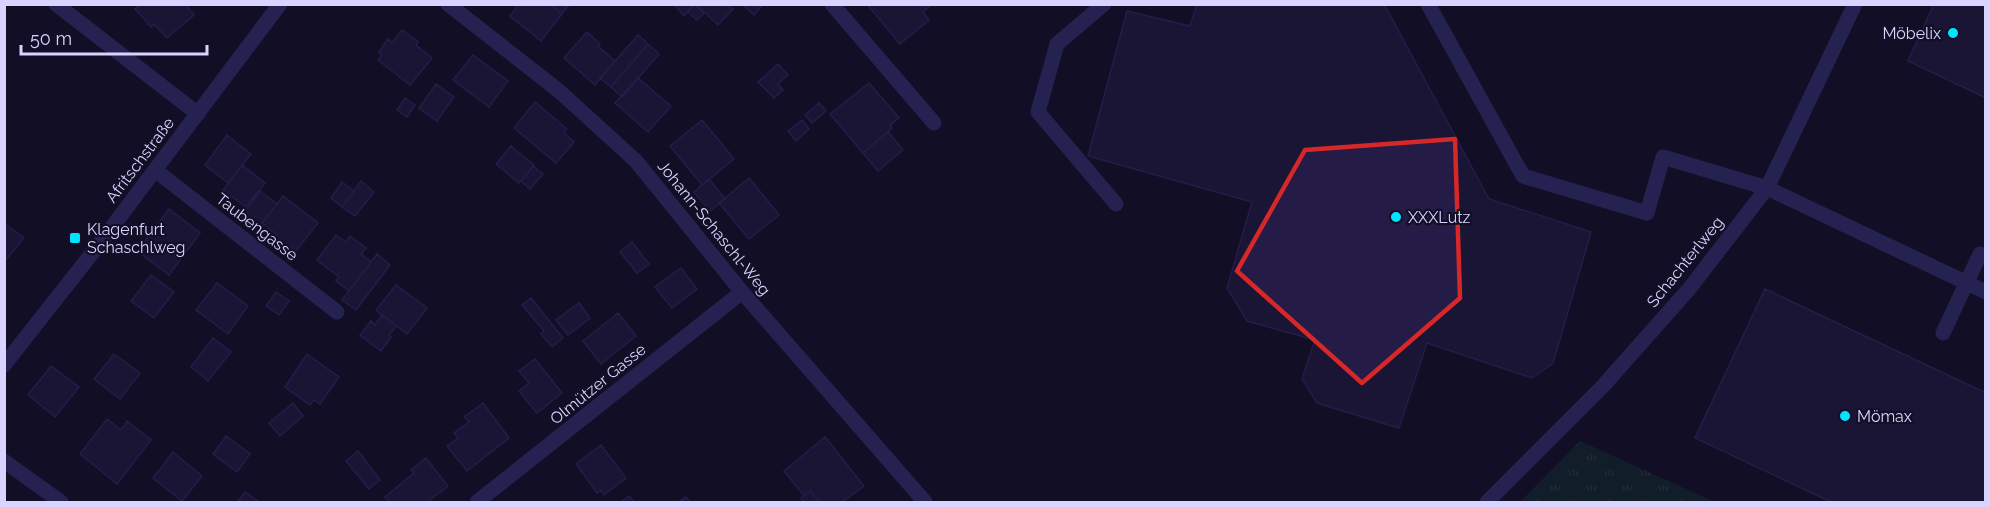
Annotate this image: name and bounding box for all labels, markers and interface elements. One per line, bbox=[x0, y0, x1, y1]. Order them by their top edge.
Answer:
scale bar bbox=[21, 18, 207, 56]
place label: Möbelix bbox=[1882, 24, 1941, 43]
marker: Möbelix bbox=[1946, 26, 1960, 40]
text: 50 m bbox=[30, 28, 72, 49]
street label: Afritschstraße bbox=[102, 114, 178, 206]
street label: Johann-Schaschl-Weg bbox=[654, 157, 774, 299]
street label: Taubengasse bbox=[212, 189, 302, 265]
place label: XXXLutz bbox=[1408, 208, 1470, 227]
marker: XXXLutz bbox=[1389, 210, 1403, 224]
street label: Schachterlweg bbox=[1643, 213, 1727, 311]
place label: Klagenfurt Schaschlweg bbox=[87, 220, 185, 257]
marker: Klagenfurt Schaschlweg bbox=[68, 231, 82, 245]
street label: Olmützer Gasse bbox=[546, 340, 650, 428]
place label: Mömax bbox=[1857, 407, 1912, 426]
marker: Mömax bbox=[1838, 409, 1852, 423]

